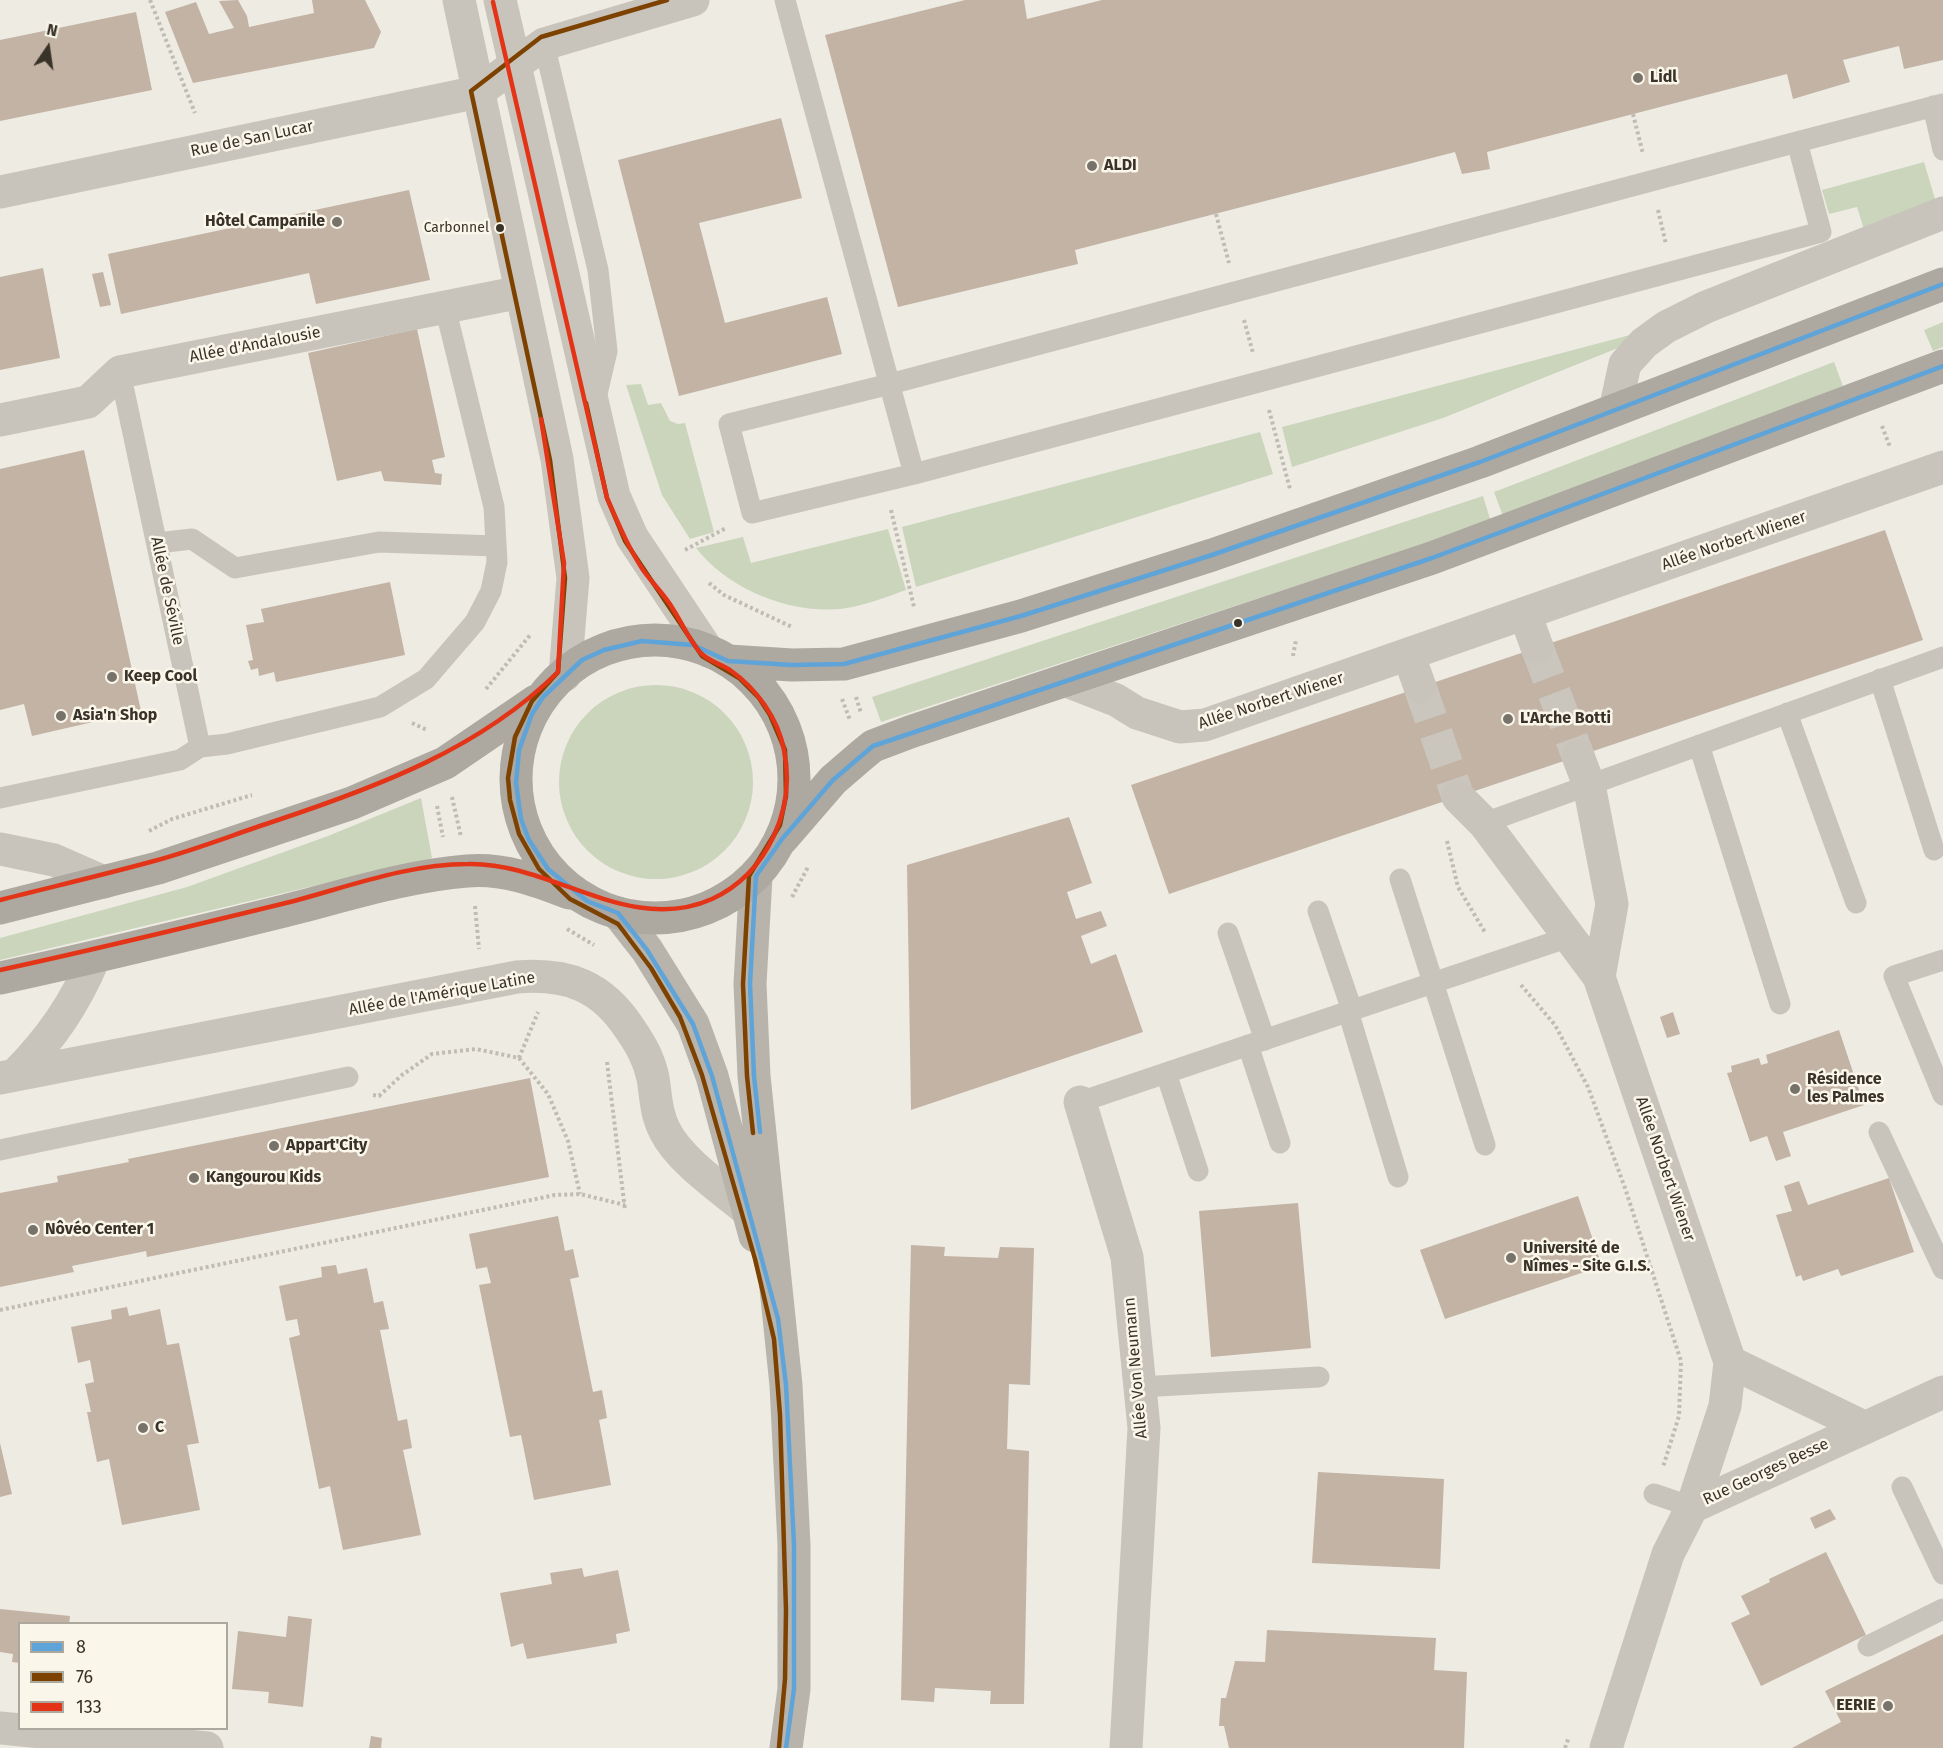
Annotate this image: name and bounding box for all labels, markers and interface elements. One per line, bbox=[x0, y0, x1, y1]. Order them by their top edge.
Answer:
north arrow bbox=[18, 18, 78, 78]
text: N bbox=[45, 20, 59, 40]
place label: Lidl bbox=[1650, 68, 1677, 88]
marker: Lidl bbox=[1631, 71, 1645, 85]
street label: Rue de San Lucar bbox=[189, 117, 315, 161]
place label: ALDI bbox=[1104, 156, 1137, 176]
marker: ALDI bbox=[1085, 159, 1099, 173]
place label: Hôtel Campanile bbox=[205, 212, 325, 232]
marker: Hôtel Campanile bbox=[330, 215, 344, 229]
place label: Carbonnel bbox=[424, 220, 489, 236]
marker: Carbonnel bbox=[494, 222, 506, 234]
street label: Allée d'Andalousie bbox=[188, 323, 322, 367]
street label: Allée Norbert Wiener bbox=[1659, 507, 1809, 575]
street label: Allée de Séville bbox=[146, 535, 188, 647]
unlabelled marker bbox=[1232, 617, 1244, 629]
place label: Keep Cool bbox=[124, 667, 197, 687]
street label: Allée Norbert Wiener bbox=[1196, 668, 1346, 734]
marker: Keep Cool bbox=[105, 670, 119, 684]
place label: Asia'n Shop bbox=[73, 706, 157, 726]
marker: Asia'n Shop bbox=[54, 709, 68, 723]
place label: L'Arche Botti bbox=[1520, 709, 1611, 729]
marker: L'Arche Botti bbox=[1501, 712, 1515, 726]
street label: Allée de l'Amérique Latine bbox=[347, 968, 537, 1020]
place label: Résidence les Palmes bbox=[1807, 1070, 1884, 1108]
marker: Résidence les Palmes bbox=[1788, 1082, 1802, 1096]
street label: Allée Norbert Wiener bbox=[1631, 1094, 1699, 1244]
place label: Appart'City bbox=[286, 1136, 367, 1156]
marker: Appart'City bbox=[267, 1139, 281, 1153]
place label: Kangourou Kids bbox=[206, 1168, 321, 1188]
marker: Kangourou Kids bbox=[187, 1171, 201, 1185]
place label: Nôvéo Center 1 bbox=[45, 1220, 154, 1240]
marker: Nôvéo Center 1 bbox=[26, 1223, 40, 1237]
place label: Université de Nîmes - Site G.I.S. bbox=[1523, 1239, 1650, 1277]
marker: Université de Nîmes - Site G.I.S. bbox=[1504, 1251, 1518, 1265]
street label: Allée Von Neumann bbox=[1120, 1297, 1152, 1439]
place label: C bbox=[155, 1418, 164, 1438]
marker: C bbox=[136, 1421, 150, 1435]
street label: Rue Georges Besse bbox=[1700, 1434, 1832, 1510]
legend bbox=[18, 1622, 228, 1730]
text: 8 bbox=[76, 1636, 86, 1658]
text: 76 bbox=[76, 1666, 93, 1688]
text: 133 bbox=[76, 1696, 102, 1718]
place label: EERIE bbox=[1836, 1696, 1876, 1716]
marker: EERIE bbox=[1881, 1699, 1895, 1713]

